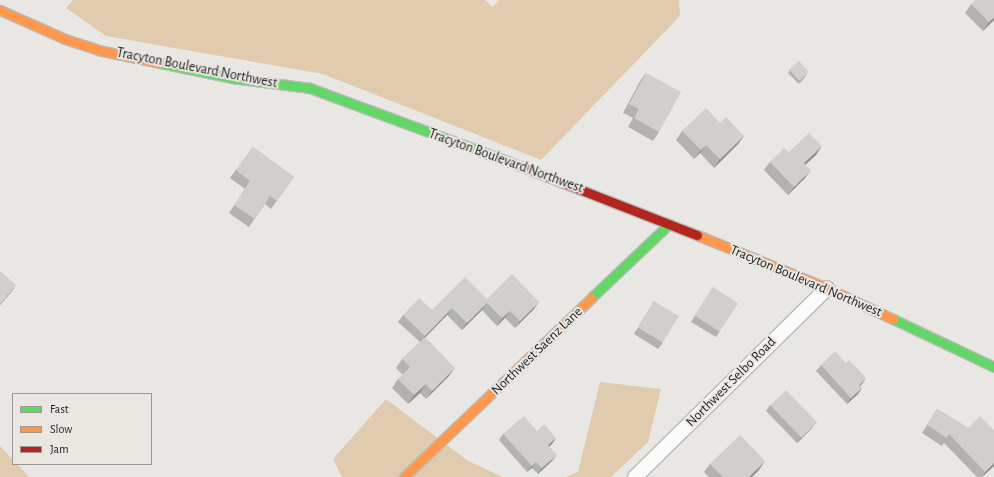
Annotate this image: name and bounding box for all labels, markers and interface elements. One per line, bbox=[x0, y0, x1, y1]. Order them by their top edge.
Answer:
street label: Tracyton Boulevard Northwest bbox=[115, 44, 279, 92]
street label: Tracyton Boulevard Northwest bbox=[426, 125, 586, 197]
street label: Tracyton Boulevard Northwest bbox=[727, 241, 885, 321]
street label: Northwest Saenz Lane bbox=[488, 303, 586, 399]
street label: Northwest Selbo Road bbox=[683, 334, 779, 430]
legend bbox=[12, 393, 152, 465]
text: Fast bbox=[50, 403, 69, 415]
text: Slow bbox=[50, 423, 72, 435]
text: Jam bbox=[50, 443, 69, 455]

